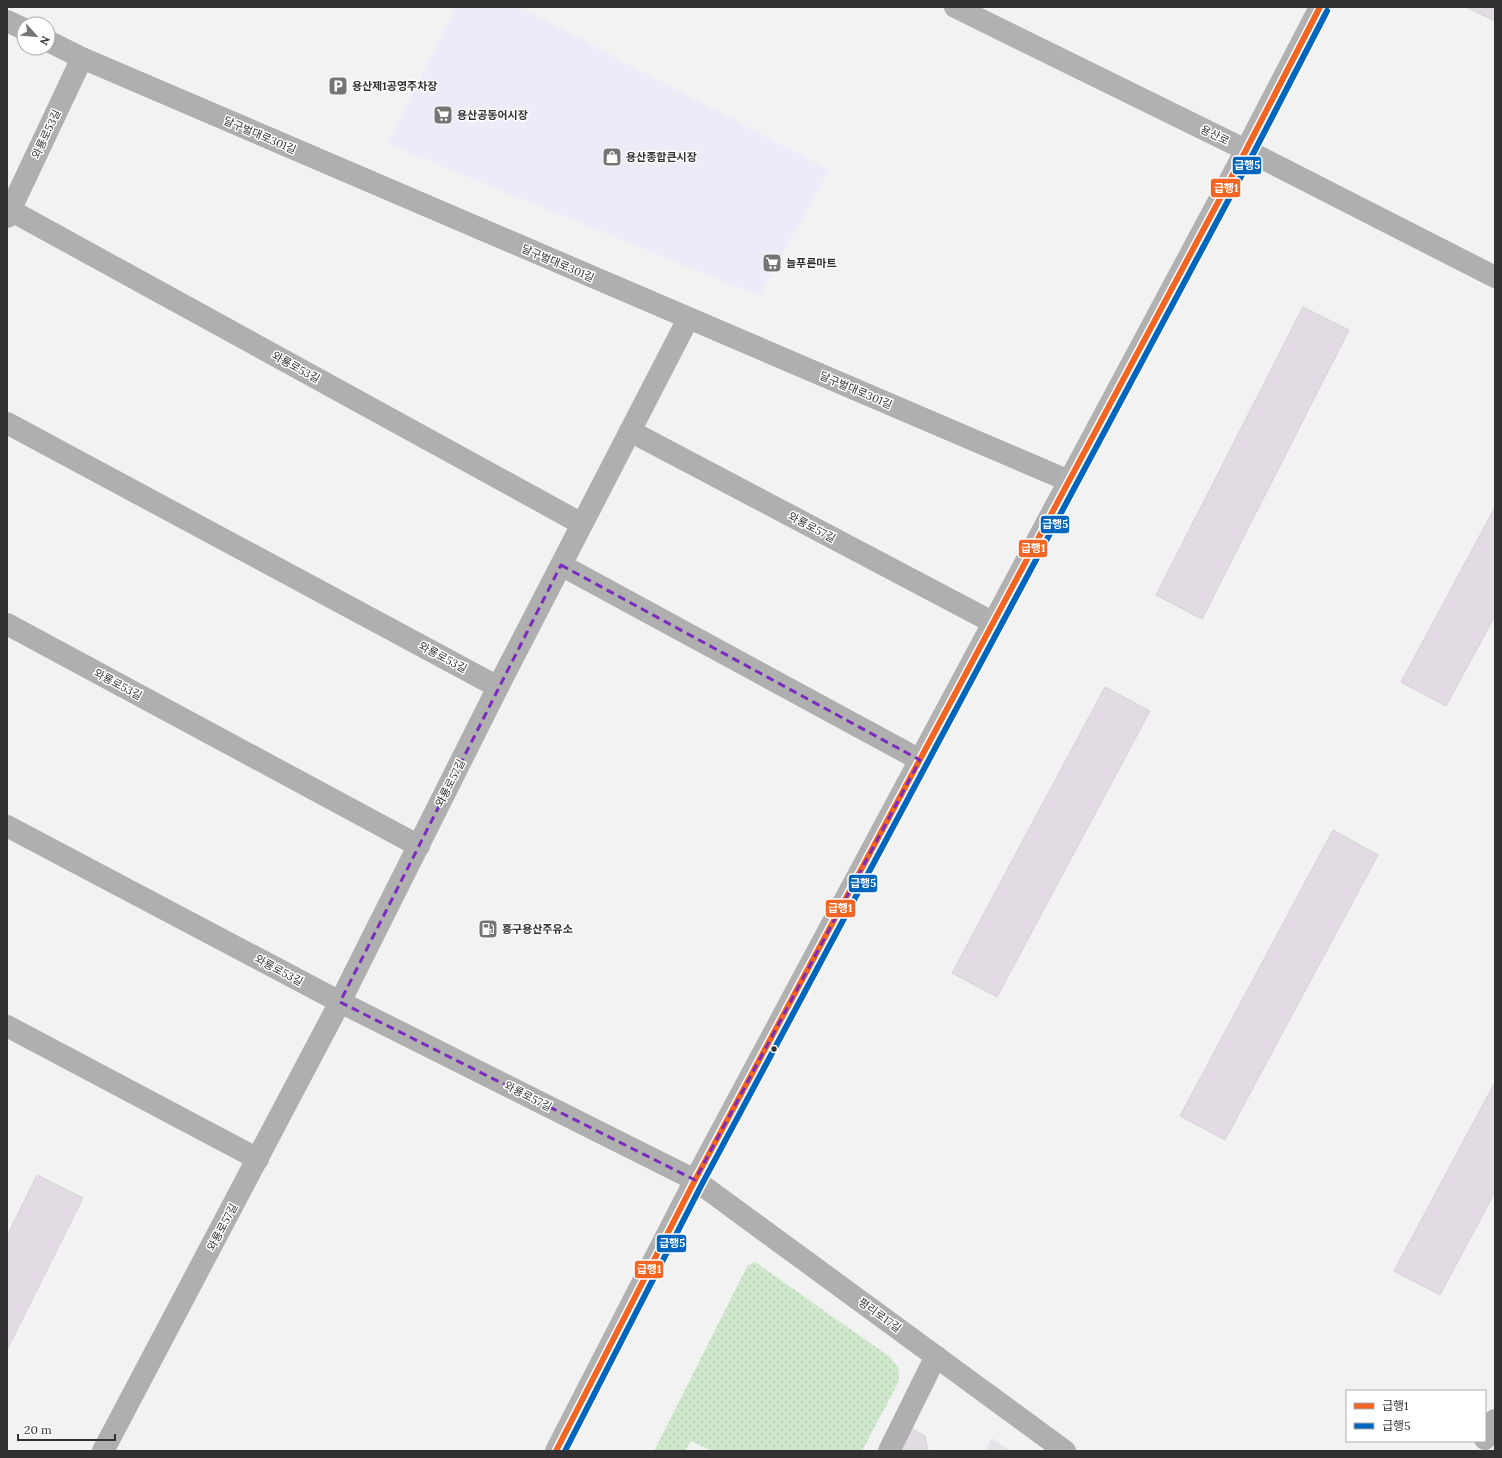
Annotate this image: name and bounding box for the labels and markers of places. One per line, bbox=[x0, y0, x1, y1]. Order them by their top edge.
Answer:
parking icon: 용산제1공영주차장 bbox=[327, 75, 349, 97]
place label: 용산제1공영주차장 bbox=[352, 79, 437, 93]
supermarket icon: 용산공동어시장 bbox=[432, 104, 454, 126]
place label: 용산공동어시장 bbox=[457, 108, 528, 122]
shop icon: 용산종합큰시장 bbox=[601, 146, 623, 168]
place label: 용산종합큰시장 bbox=[626, 150, 697, 164]
supermarket icon: 늘푸른마트 bbox=[761, 252, 783, 274]
place label: 늘푸른마트 bbox=[786, 256, 837, 270]
fuel station icon: 흥구용산주유소 bbox=[477, 918, 499, 940]
place label: 흥구용산주유소 bbox=[502, 922, 573, 936]
unlabelled marker bbox=[769, 1044, 779, 1054]

